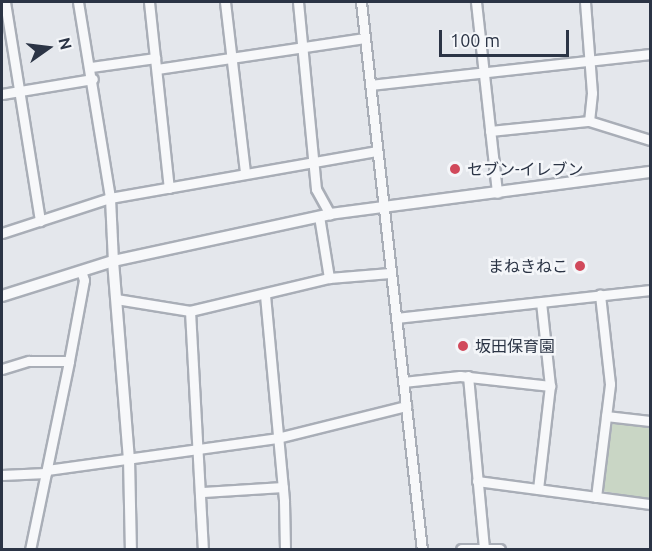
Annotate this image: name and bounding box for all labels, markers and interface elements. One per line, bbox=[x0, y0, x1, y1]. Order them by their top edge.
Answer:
north arrow bbox=[18, 18, 78, 78]
scale bar bbox=[442, 18, 572, 56]
text: 100 m bbox=[450, 30, 500, 50]
text: N bbox=[55, 36, 76, 52]
place label: セブン-イレブン bbox=[467, 159, 584, 179]
marker: セブン-イレブン bbox=[448, 162, 462, 176]
place label: まねきねこ bbox=[488, 256, 568, 276]
marker: まねきねこ bbox=[573, 259, 587, 273]
place label: 坂田保育園 bbox=[475, 336, 555, 356]
marker: 坂田保育園 bbox=[456, 339, 470, 353]

